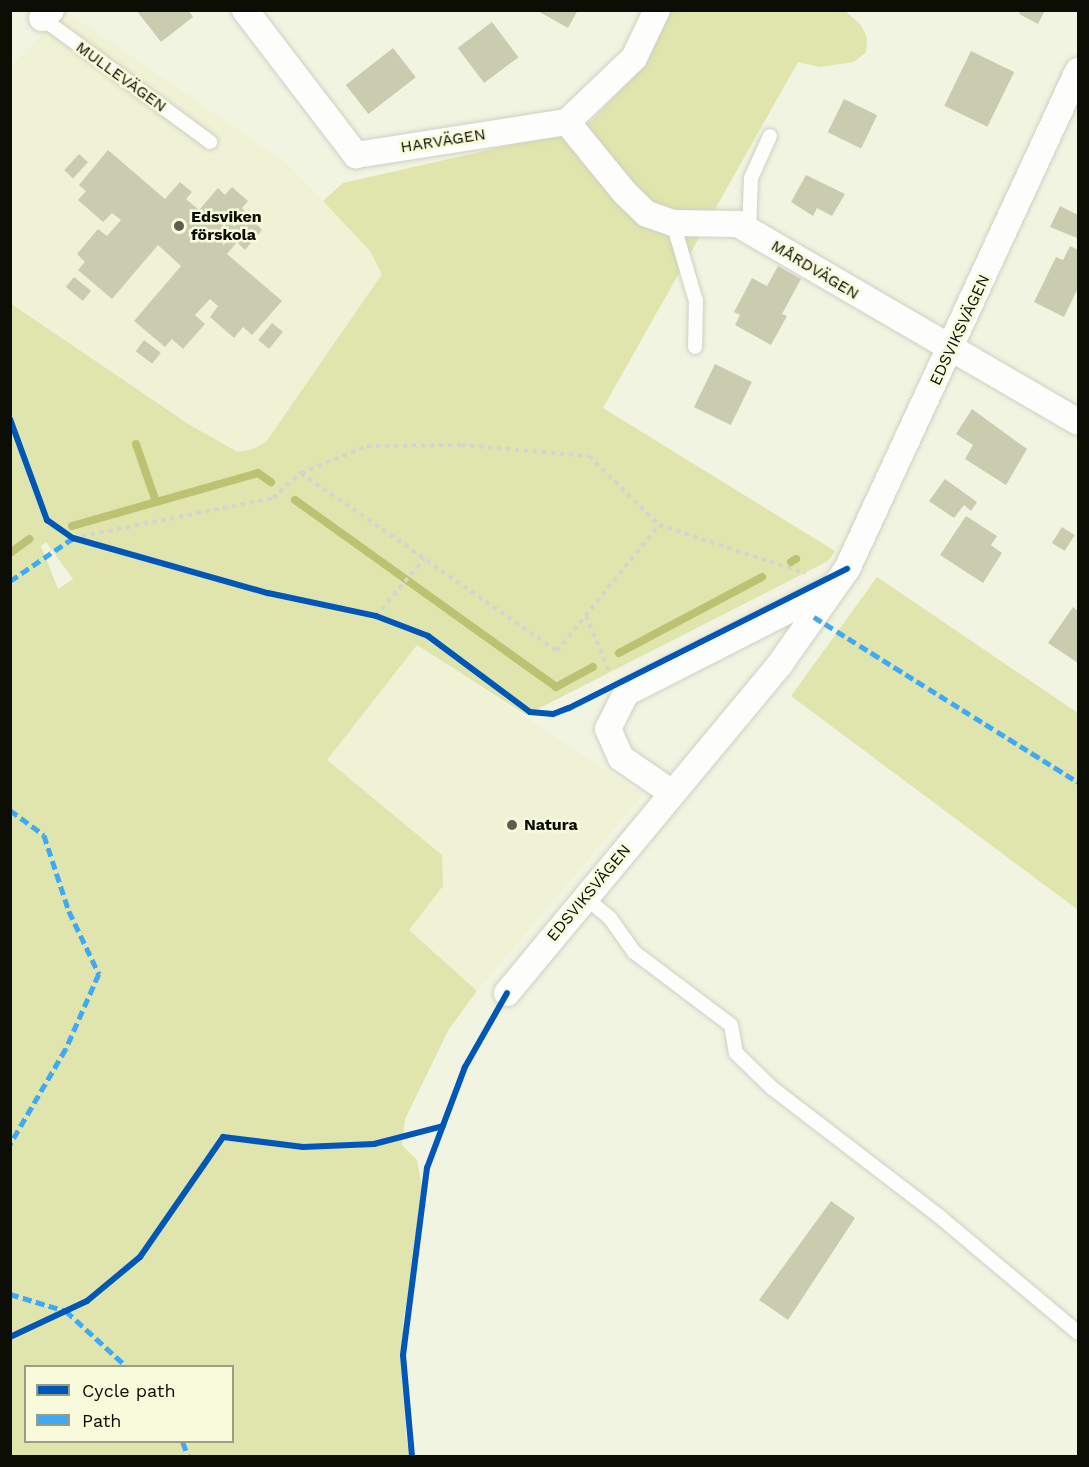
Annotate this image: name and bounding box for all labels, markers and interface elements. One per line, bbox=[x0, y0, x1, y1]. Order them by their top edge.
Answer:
street label: MULLEVÄGEN bbox=[72, 38, 170, 116]
street label: HARVÄGEN bbox=[399, 125, 487, 157]
place label: Edsviken förskola bbox=[191, 207, 262, 245]
marker: Edsviken förskola bbox=[172, 219, 186, 233]
street label: MÅRDVÄGEN bbox=[767, 236, 863, 304]
street label: EDSVIKSVÄGEN bbox=[926, 271, 994, 389]
place label: Natura bbox=[524, 815, 578, 835]
marker: Natura bbox=[505, 818, 519, 832]
street label: EDSVIKSVÄGEN bbox=[543, 841, 635, 945]
legend bbox=[24, 1365, 234, 1443]
text: Cycle path bbox=[82, 1380, 176, 1401]
text: Path bbox=[82, 1410, 122, 1431]

